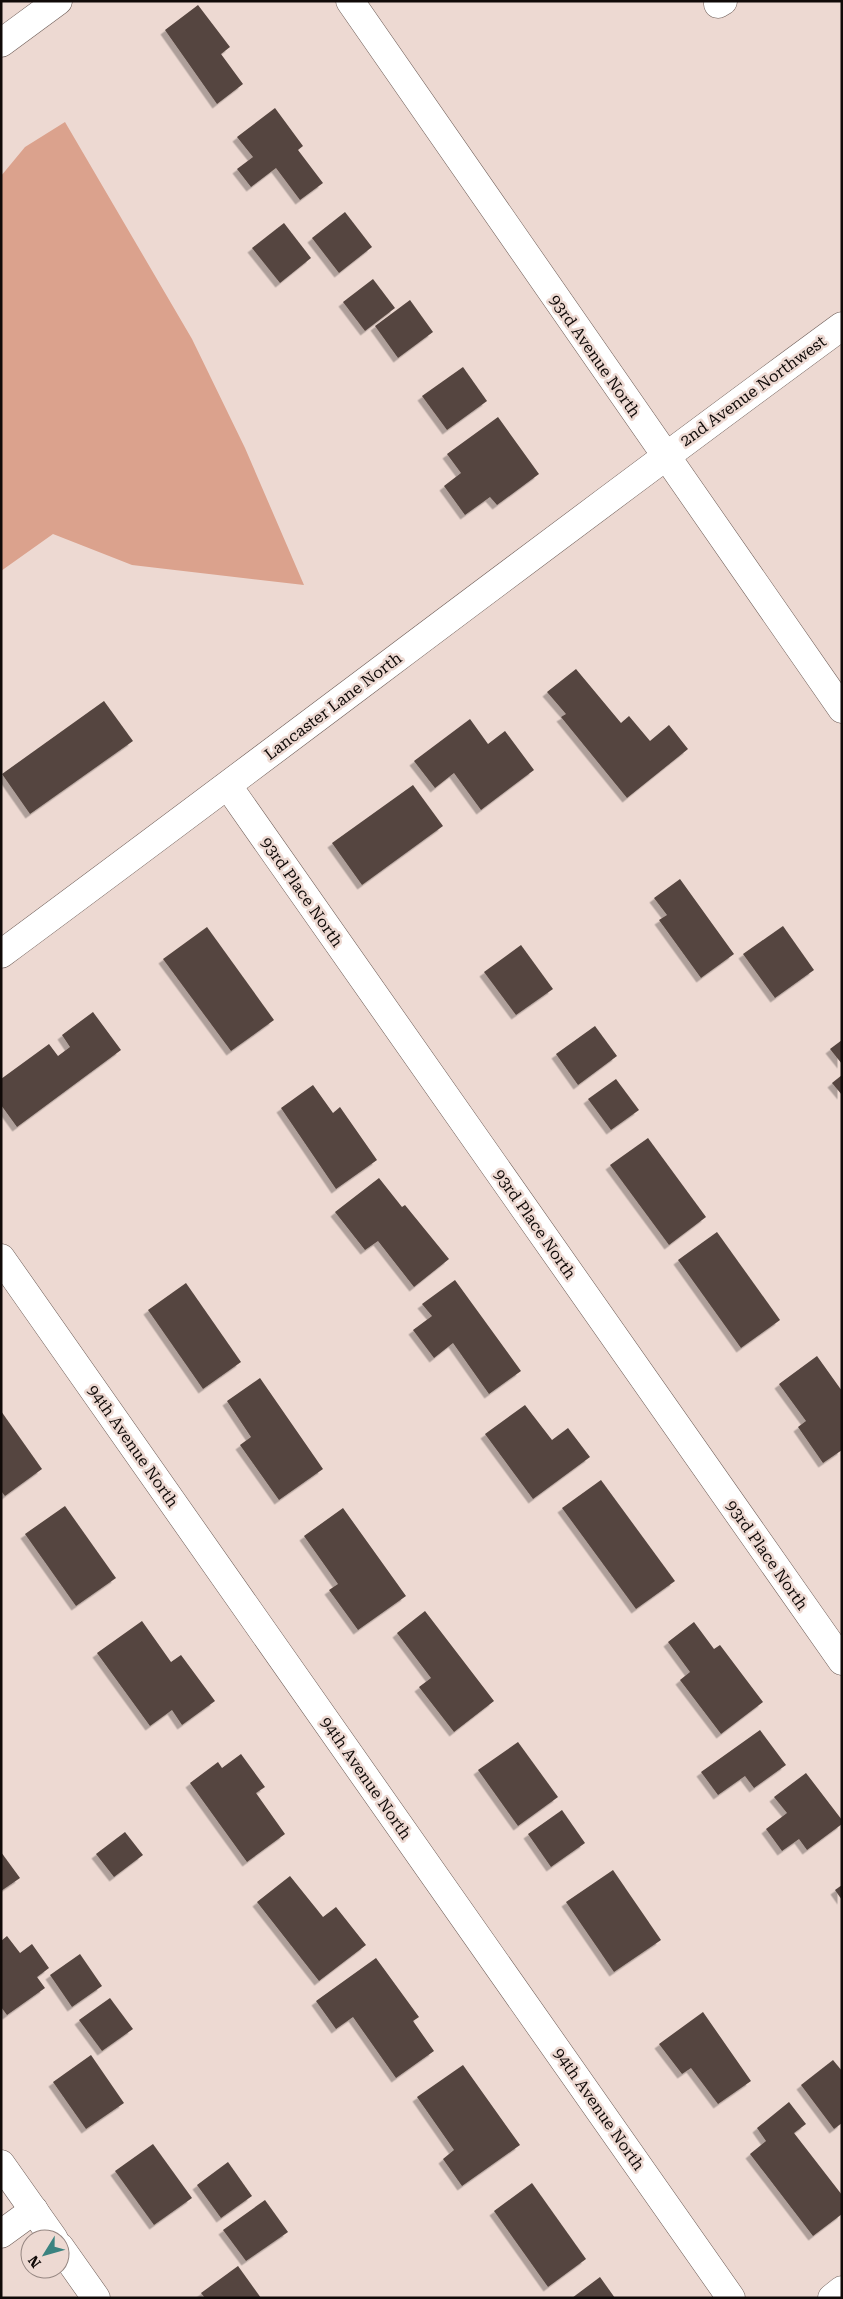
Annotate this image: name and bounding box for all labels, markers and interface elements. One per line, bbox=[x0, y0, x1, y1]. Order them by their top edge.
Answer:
street label: 93rd Avenue North bbox=[545, 291, 645, 421]
street label: 2nd Avenue Northwest bbox=[676, 332, 830, 450]
street label: Lancaster Lane North bbox=[261, 648, 405, 764]
street label: 93rd Place North bbox=[257, 833, 347, 951]
street label: 93rd Place North bbox=[490, 1165, 580, 1283]
street label: 94th Avenue North bbox=[84, 1381, 182, 1511]
street label: 93rd Place North bbox=[722, 1496, 812, 1614]
street label: 94th Avenue North bbox=[317, 1713, 415, 1843]
street label: 94th Avenue North bbox=[550, 2044, 648, 2174]
north arrow bbox=[20, 2229, 70, 2279]
text: N bbox=[25, 2253, 44, 2271]

